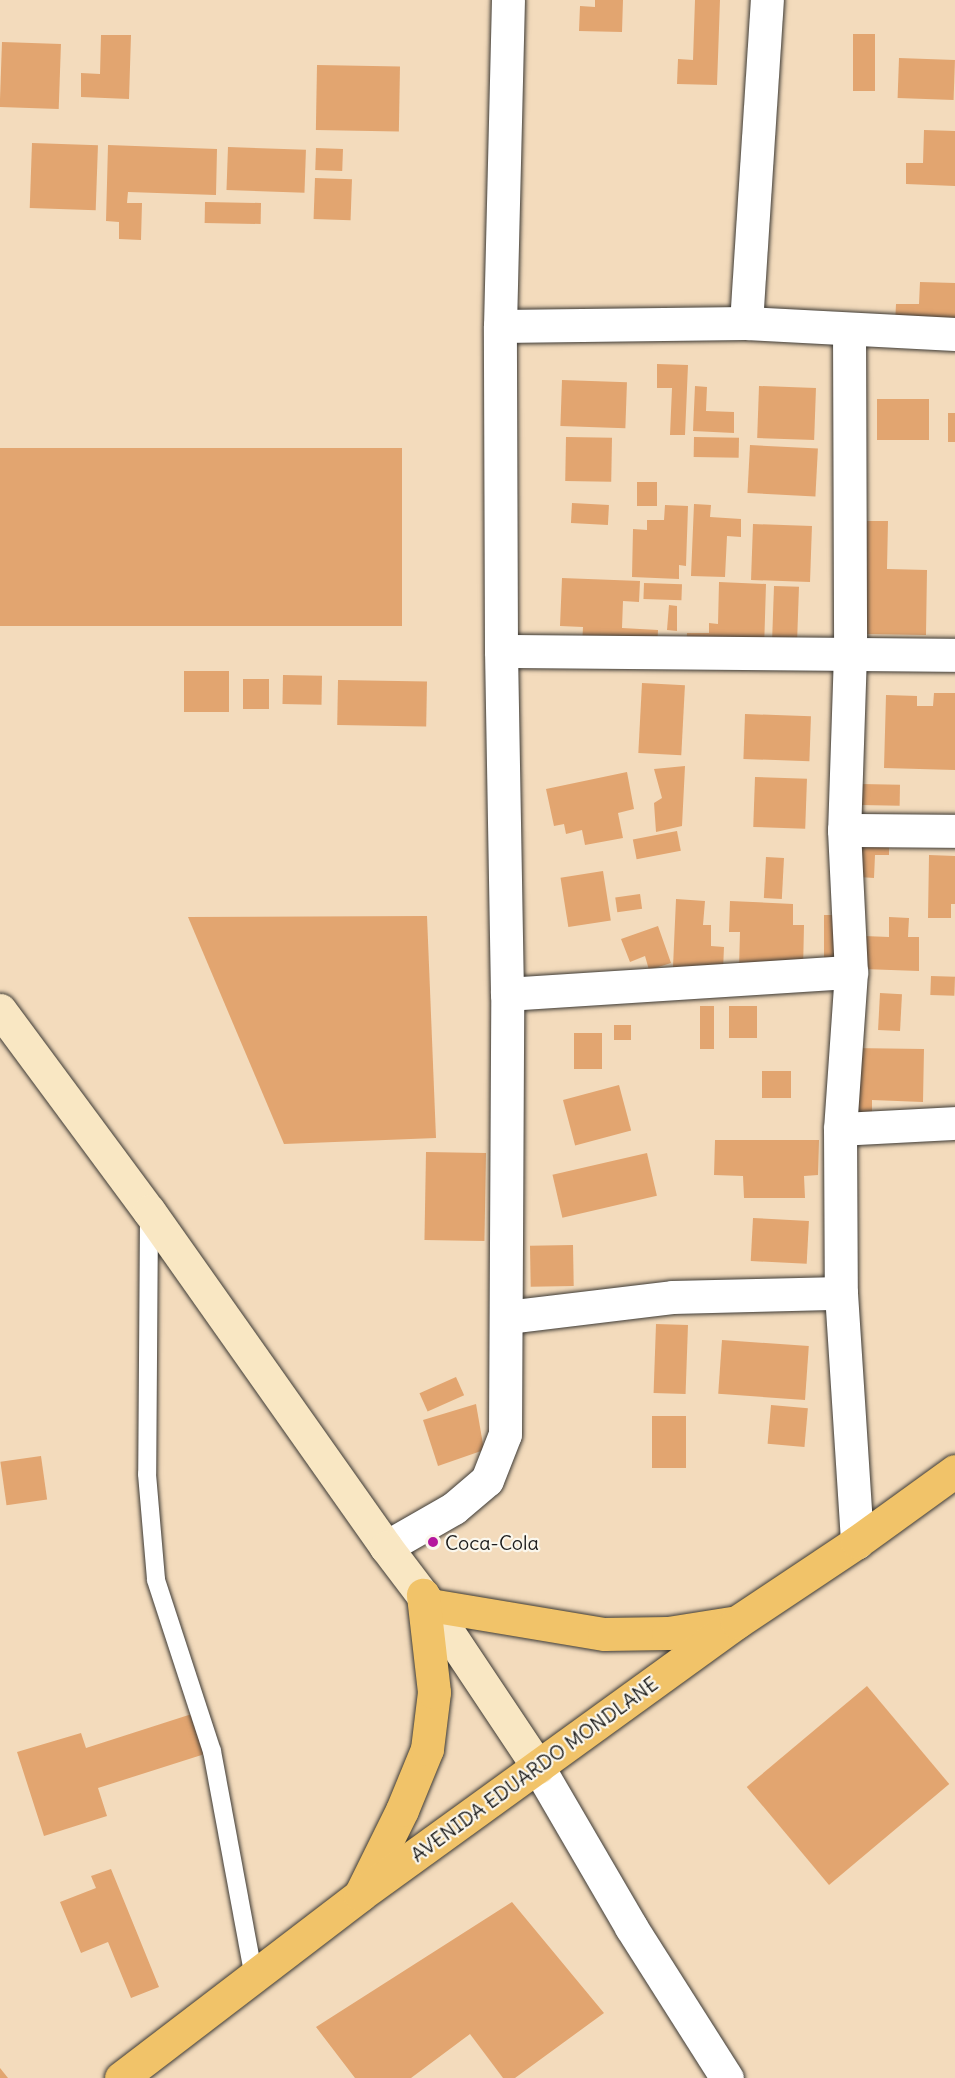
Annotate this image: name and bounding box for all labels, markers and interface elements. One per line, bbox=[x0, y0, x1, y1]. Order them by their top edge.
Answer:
place label: Coca-Cola bbox=[445, 1530, 539, 1554]
marker: Coca-Cola bbox=[426, 1535, 440, 1549]
street label: AVENIDA EDUARDO MONDLANE bbox=[406, 1671, 662, 1867]

